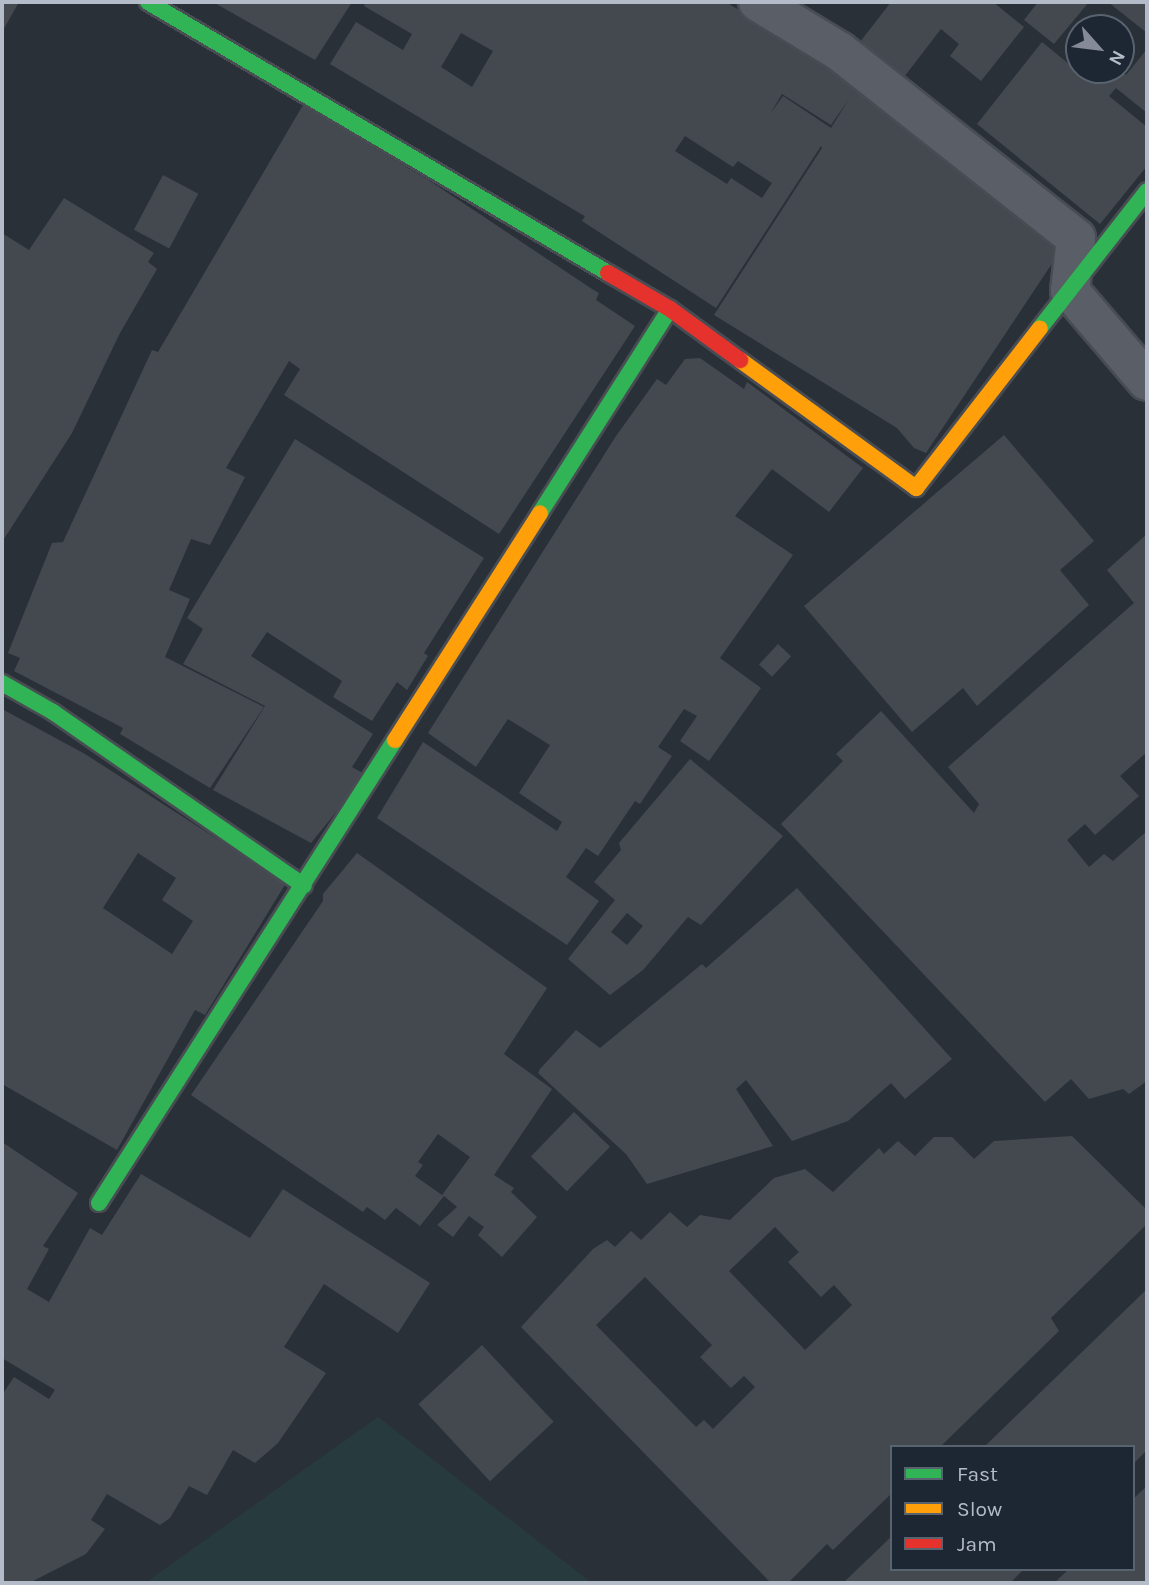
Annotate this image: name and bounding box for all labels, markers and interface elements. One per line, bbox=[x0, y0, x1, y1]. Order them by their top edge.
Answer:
north arrow bbox=[1065, 14, 1135, 84]
text: N bbox=[1104, 47, 1130, 69]
legend bbox=[890, 1445, 1135, 1571]
text: Fast bbox=[957, 1462, 998, 1486]
text: Slow bbox=[957, 1497, 1002, 1521]
text: Jam bbox=[957, 1532, 997, 1556]

